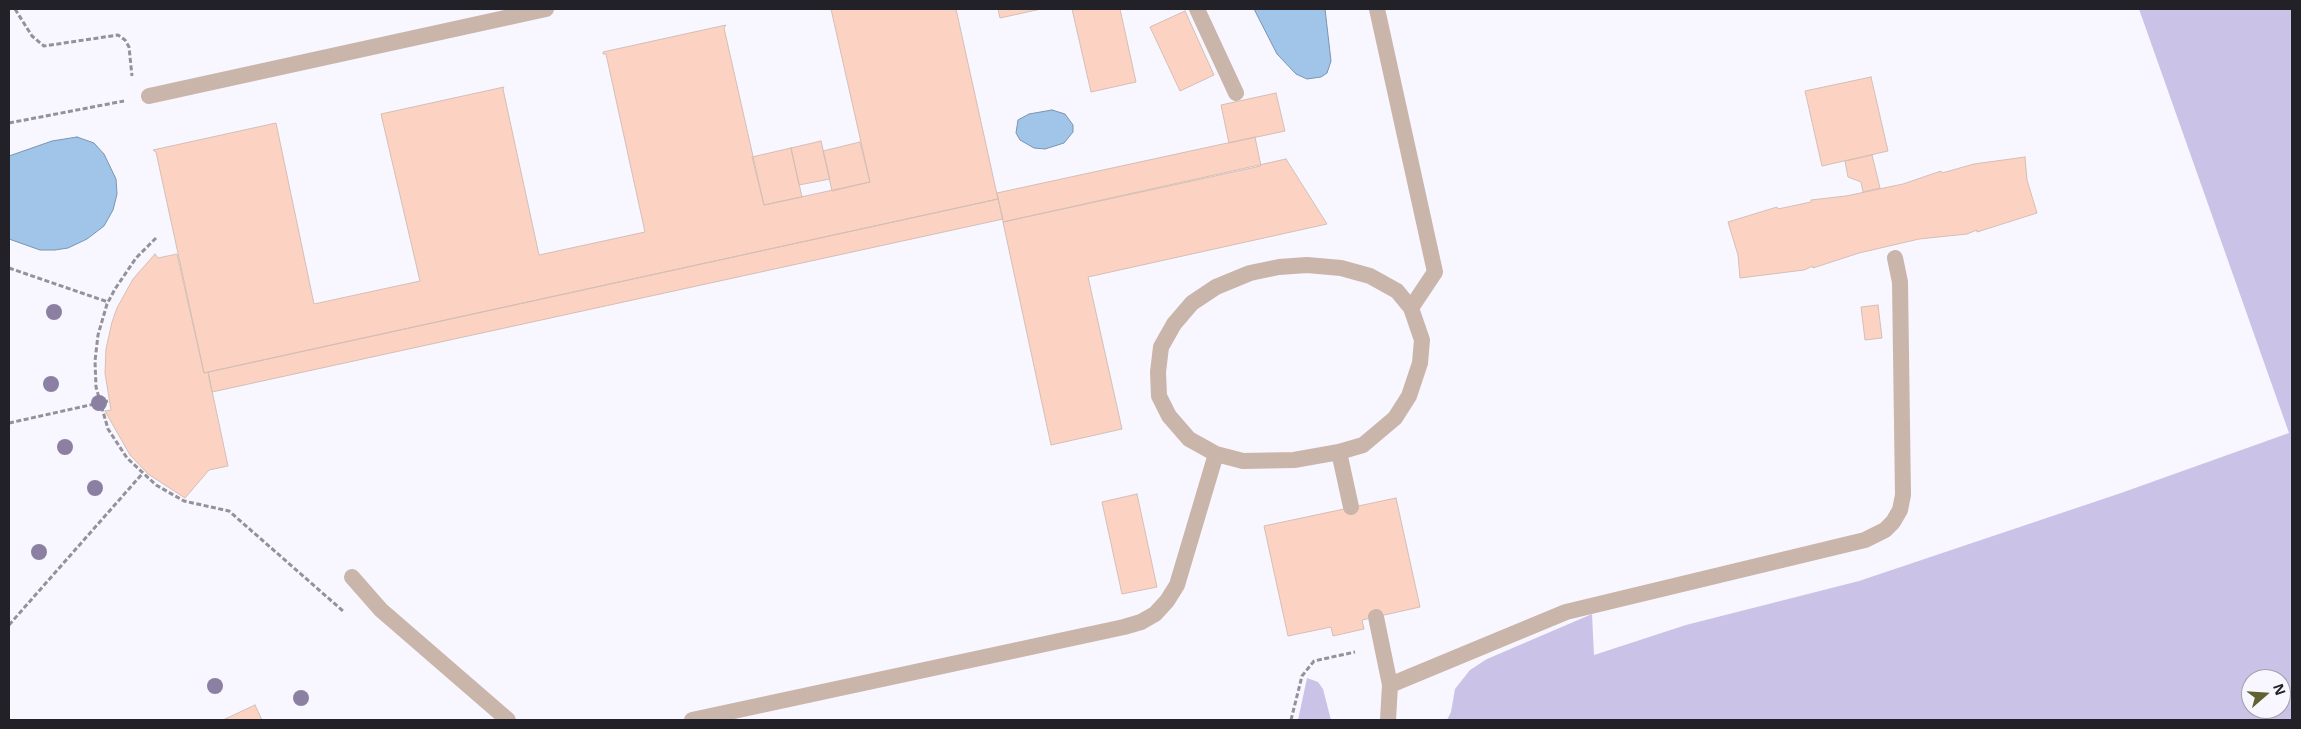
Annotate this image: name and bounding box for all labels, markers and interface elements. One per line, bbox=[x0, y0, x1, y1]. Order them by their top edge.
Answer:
north arrow bbox=[2241, 669, 2291, 719]
text: N bbox=[2269, 681, 2291, 698]

